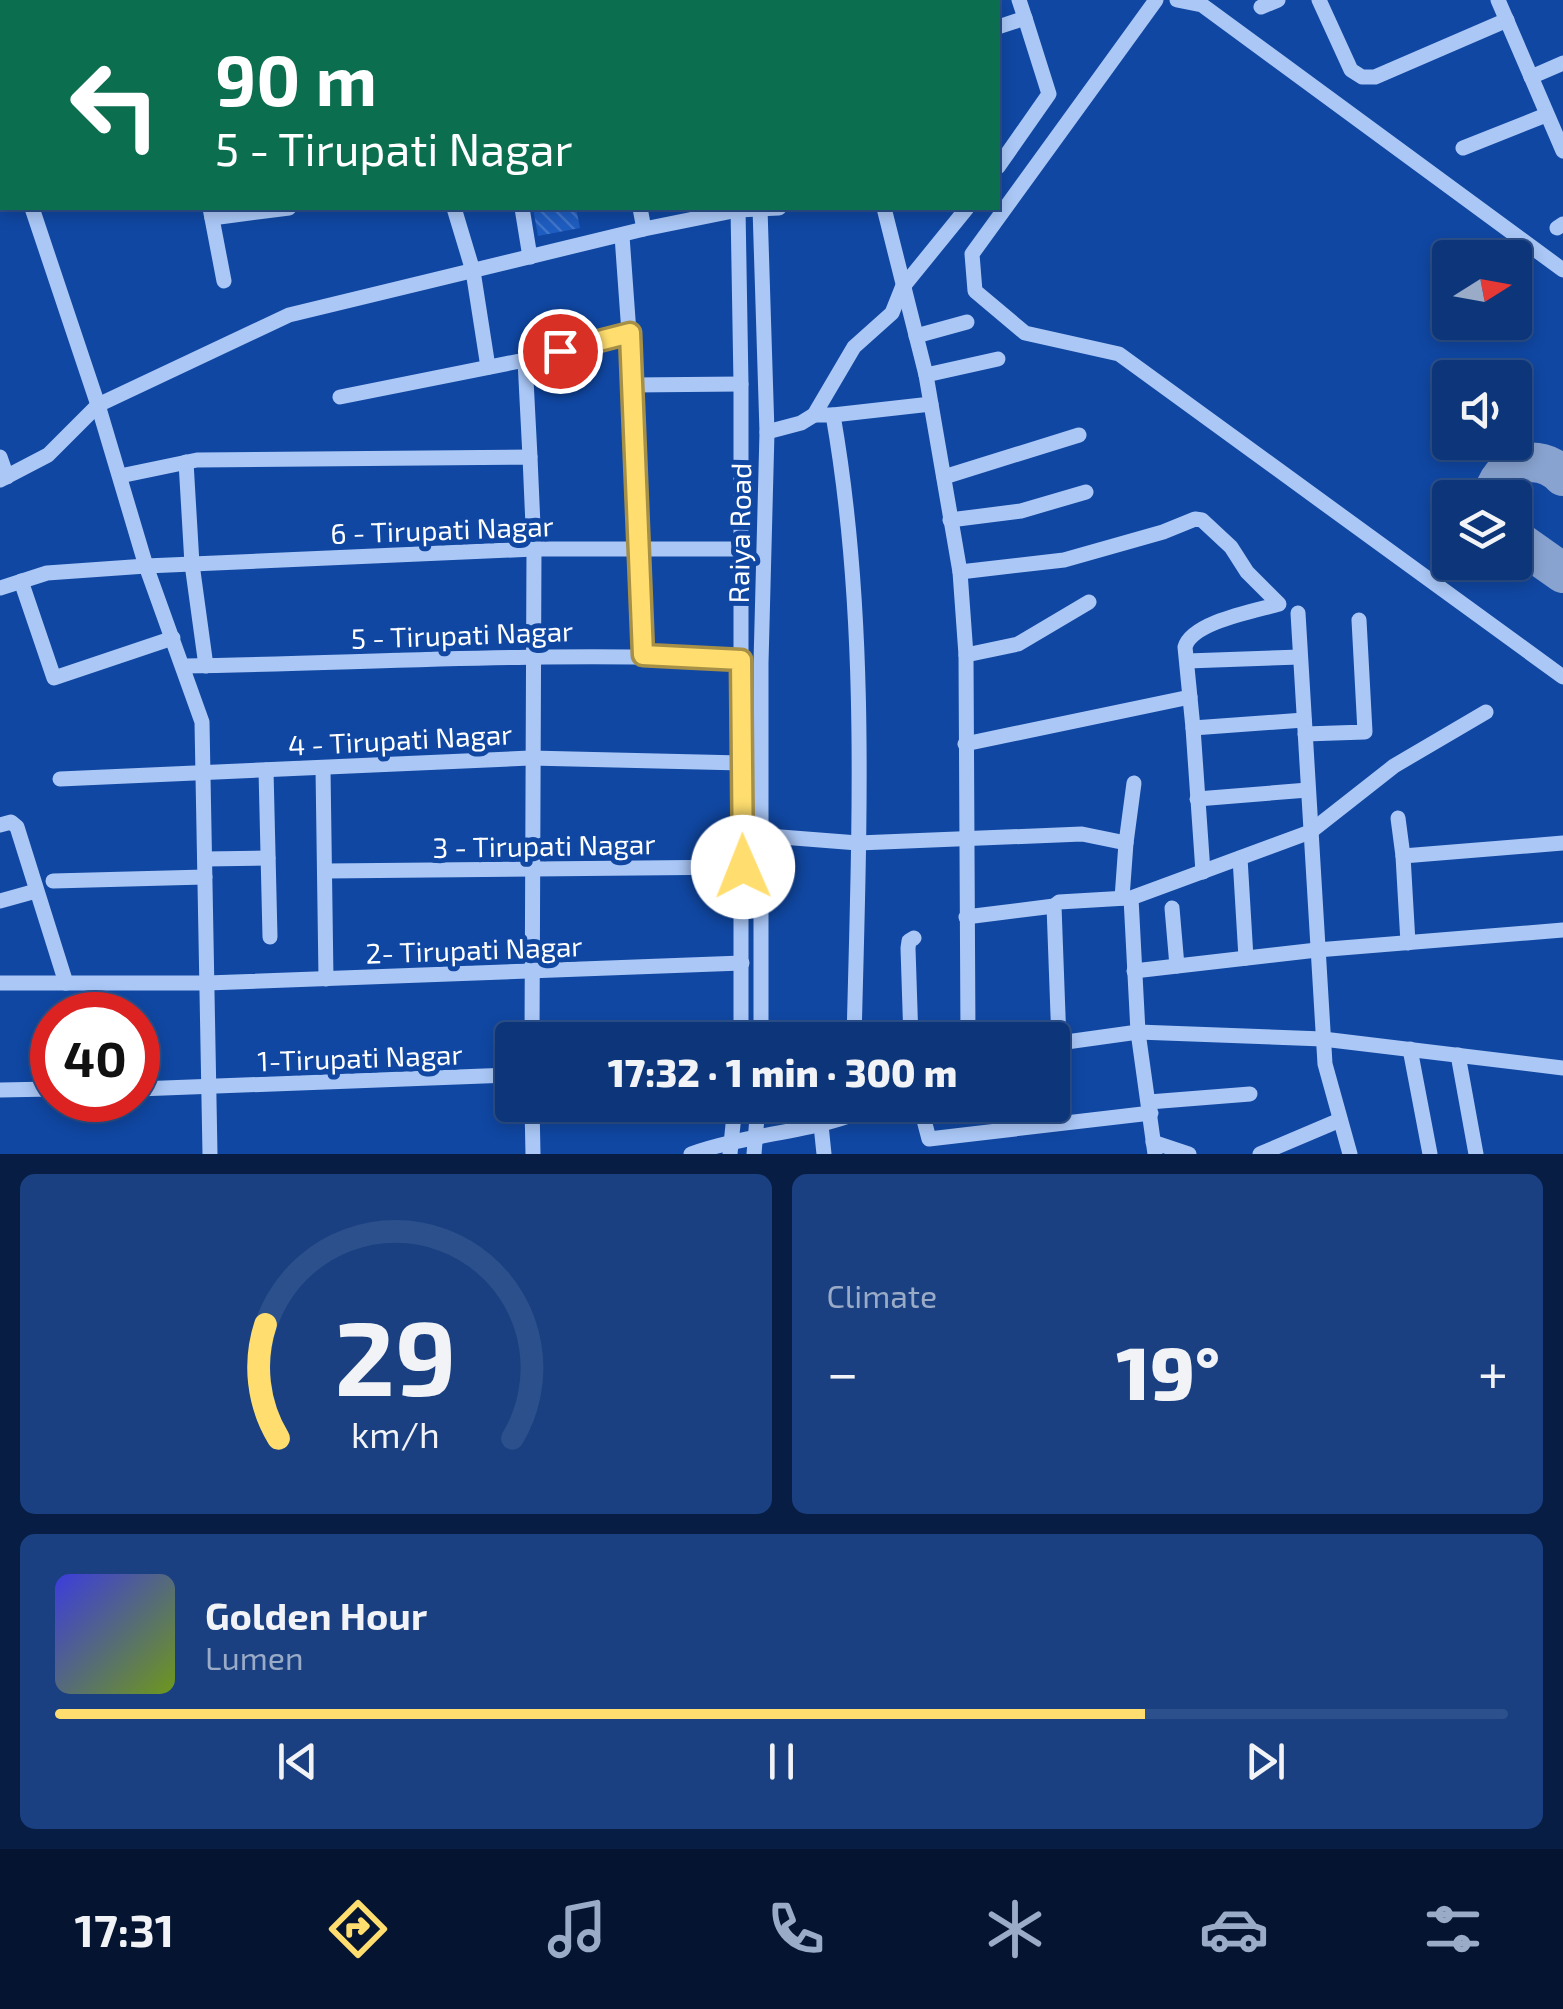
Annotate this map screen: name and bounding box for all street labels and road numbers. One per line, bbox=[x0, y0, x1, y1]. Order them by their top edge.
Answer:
street label: Raiya Road bbox=[721, 463, 757, 603]
street label: 6 - Tirupati Nagar bbox=[330, 508, 554, 550]
street label: 5 - Tirupati Nagar bbox=[350, 613, 574, 655]
street label: 4 - Tirupati Nagar bbox=[287, 716, 513, 762]
street label: 3 - Tirupati Nagar bbox=[432, 826, 656, 864]
street label: 2- Tirupati Nagar bbox=[365, 928, 583, 970]
street label: 1-Tirupati Nagar bbox=[257, 1036, 463, 1078]

